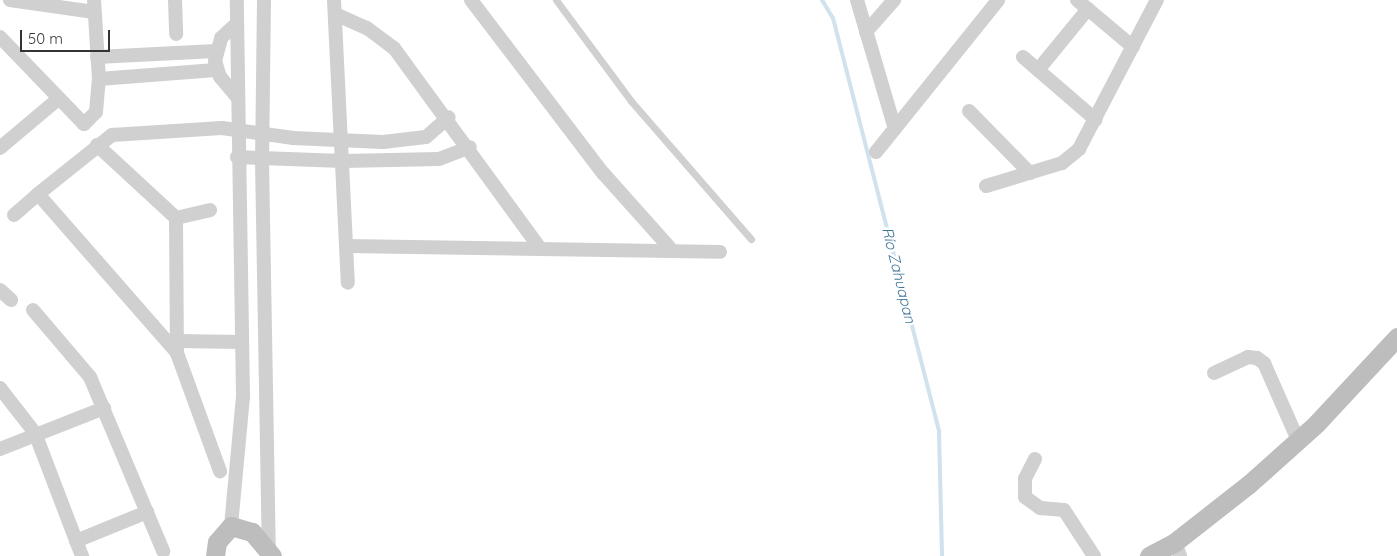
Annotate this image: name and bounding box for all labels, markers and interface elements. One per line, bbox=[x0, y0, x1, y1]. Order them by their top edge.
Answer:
scale bar bbox=[22, 20, 112, 52]
text: 50 m bbox=[28, 29, 63, 48]
water label: Río Zahuapan bbox=[878, 225, 920, 325]

